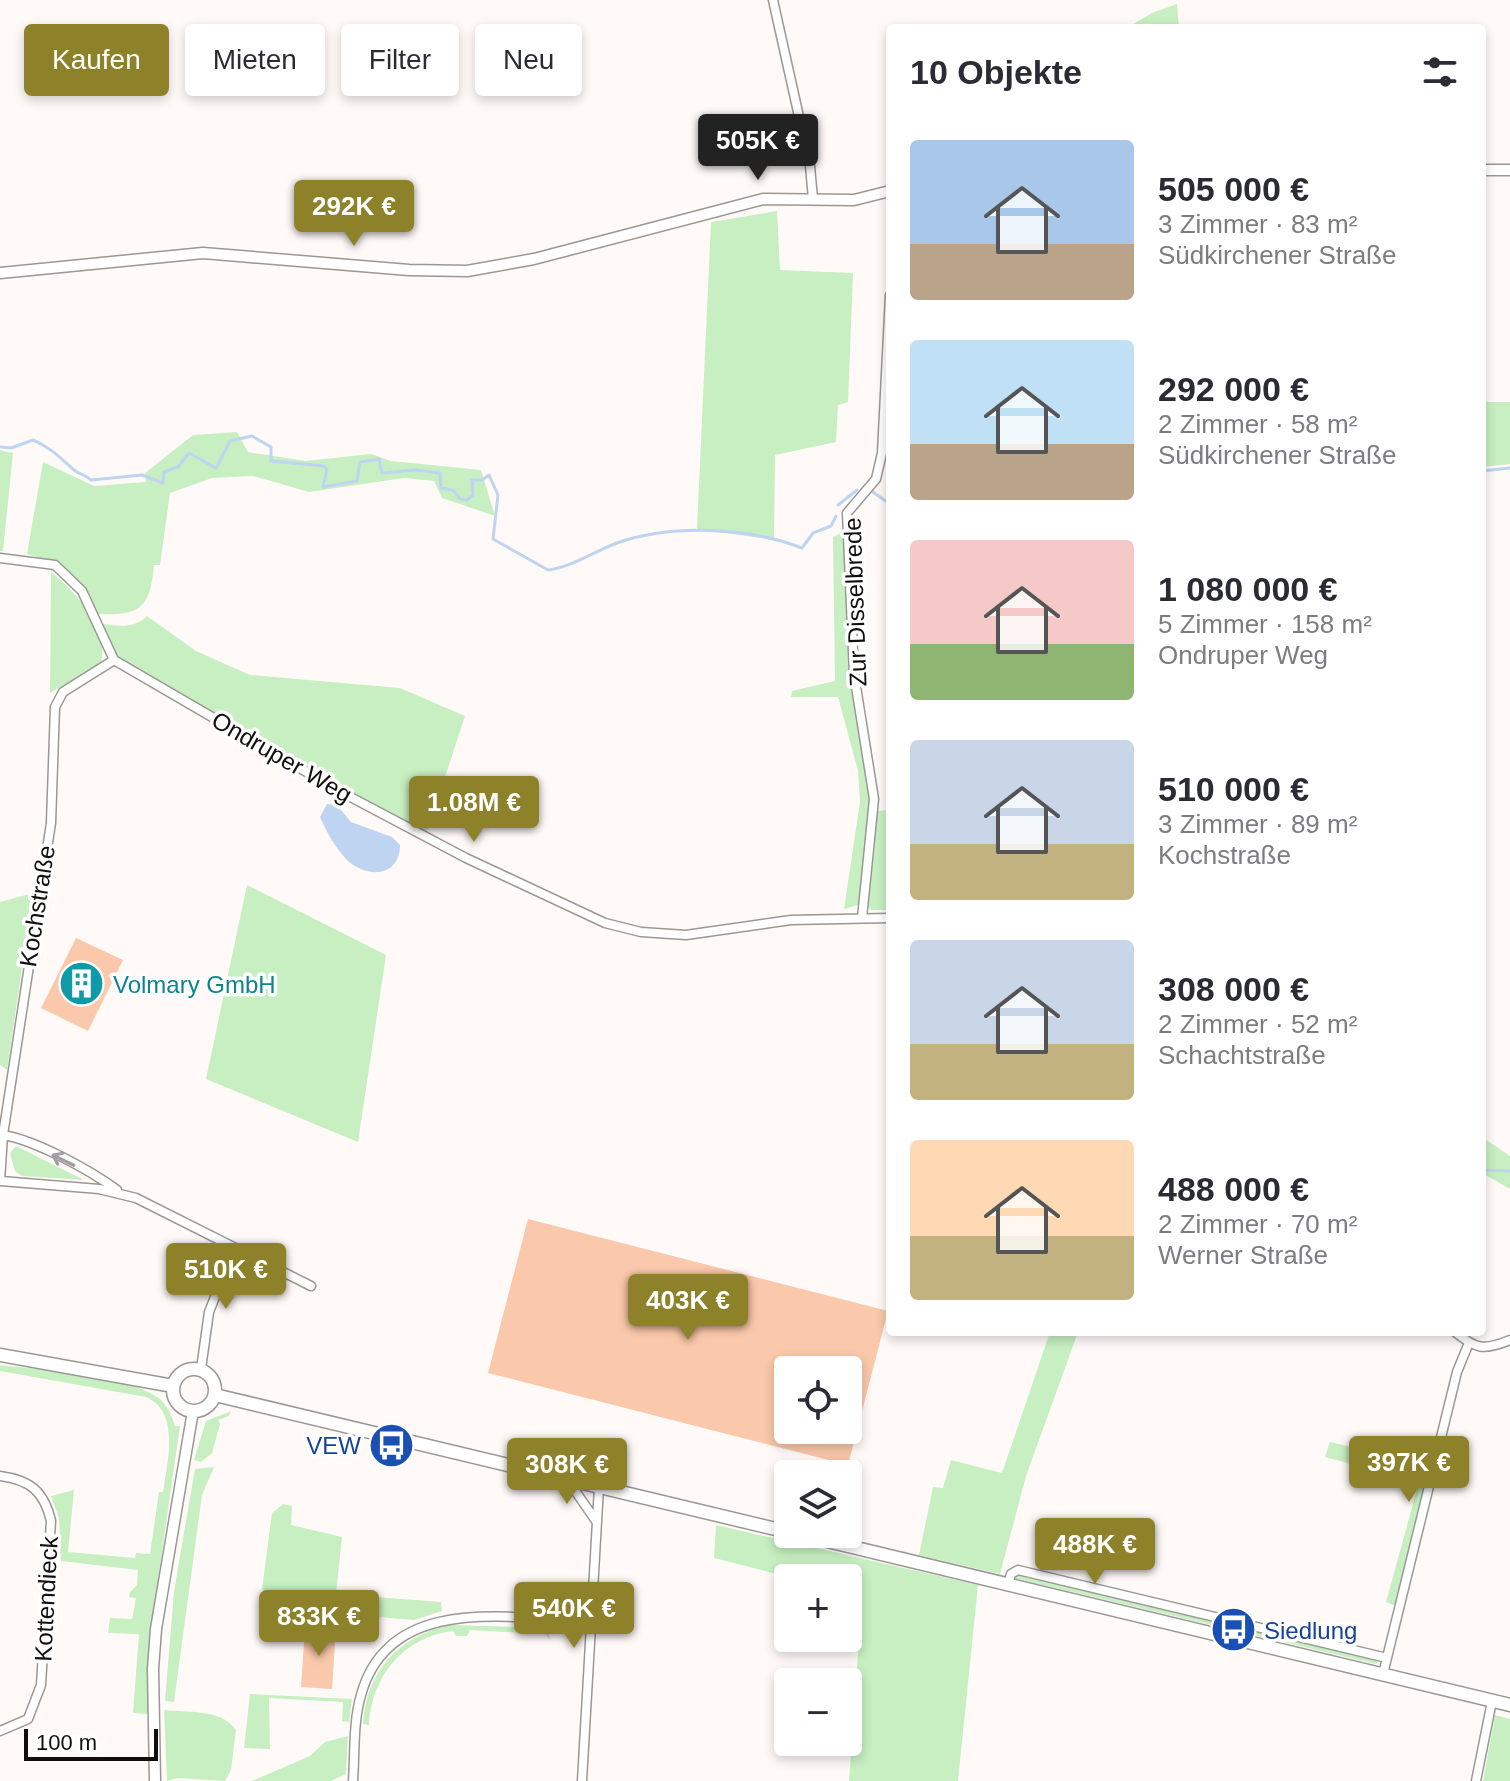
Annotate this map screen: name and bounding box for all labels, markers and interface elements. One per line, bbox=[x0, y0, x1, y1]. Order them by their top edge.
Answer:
chip: Kaufen bbox=[24, 24, 169, 96]
chip: Mieten bbox=[185, 24, 325, 96]
chip: Filter bbox=[341, 24, 459, 96]
chip: Neu bbox=[475, 24, 582, 96]
icon: filters bbox=[1418, 50, 1462, 94]
text: 10 Objekte bbox=[910, 53, 1082, 91]
pin: 505K € bbox=[693, 114, 823, 182]
text: 505K € bbox=[716, 125, 800, 155]
text: 505 000 € bbox=[1158, 170, 1309, 208]
icon: home bbox=[974, 172, 1070, 268]
pin: 292K € bbox=[289, 180, 419, 248]
text: 292K € bbox=[312, 191, 396, 221]
text: 3 Zimmer · 83 m² bbox=[1158, 209, 1357, 239]
text: Südkirchener Straße bbox=[1158, 240, 1396, 270]
text: 292 000 € bbox=[1158, 370, 1309, 408]
icon: home bbox=[974, 372, 1070, 468]
text: 2 Zimmer · 58 m² bbox=[1158, 409, 1357, 439]
text: Südkirchener Straße bbox=[1158, 440, 1396, 470]
street label: Zur Disselbrede bbox=[839, 517, 871, 687]
text: 1 080 000 € bbox=[1158, 570, 1338, 608]
icon: home bbox=[974, 572, 1070, 668]
text: 5 Zimmer · 158 m² bbox=[1158, 609, 1372, 639]
text: Ondruper Weg bbox=[1158, 640, 1328, 670]
street label: Ondruper Weg bbox=[207, 706, 357, 808]
text: 510 000 € bbox=[1158, 770, 1309, 808]
icon: home bbox=[974, 772, 1070, 868]
pin: 1.08M € bbox=[400, 776, 548, 844]
text: 1.08M € bbox=[427, 787, 521, 817]
text: 3 Zimmer · 89 m² bbox=[1158, 809, 1357, 839]
text: Kochstraße bbox=[1158, 840, 1291, 870]
street label: Kochstraße bbox=[14, 843, 60, 969]
building icon: Volmary GmbH bbox=[58, 960, 106, 1008]
text: 308 000 € bbox=[1158, 970, 1309, 1008]
place label: Volmary GmbH bbox=[113, 971, 276, 998]
icon: home bbox=[974, 972, 1070, 1068]
text: 2 Zimmer · 52 m² bbox=[1158, 1009, 1357, 1039]
text: Schachtstraße bbox=[1158, 1040, 1326, 1070]
one-way arrow bbox=[52, 1152, 76, 1167]
text: 488 000 € bbox=[1158, 1170, 1309, 1208]
icon: home bbox=[974, 1172, 1070, 1268]
text: 2 Zimmer · 70 m² bbox=[1158, 1209, 1357, 1239]
text: Werner Straße bbox=[1158, 1240, 1328, 1270]
pin: 510K € bbox=[161, 1243, 291, 1311]
text: 510K € bbox=[184, 1254, 268, 1284]
pin: 403K € bbox=[623, 1274, 753, 1342]
text: 403K € bbox=[646, 1285, 730, 1315]
map controls bbox=[774, 1356, 862, 1756]
button: locate bbox=[774, 1356, 862, 1444]
bus stop icon: VEW bbox=[368, 1421, 416, 1469]
place label: VEW bbox=[306, 1432, 361, 1459]
pin: 397K € bbox=[1344, 1436, 1474, 1504]
pin: 308K € bbox=[502, 1438, 632, 1506]
text: 397K € bbox=[1367, 1447, 1451, 1477]
text: 308K € bbox=[525, 1449, 609, 1479]
button: layers bbox=[774, 1460, 862, 1548]
pin: 488K € bbox=[1030, 1518, 1160, 1586]
text: 488K € bbox=[1053, 1529, 1137, 1559]
street label: Kottendieck bbox=[29, 1535, 63, 1662]
button: + bbox=[774, 1564, 862, 1652]
pin: 540K € bbox=[509, 1582, 639, 1650]
pin: 833K € bbox=[254, 1590, 384, 1658]
text: 540K € bbox=[532, 1593, 616, 1623]
text: 833K € bbox=[277, 1601, 361, 1631]
bus stop icon: Siedlung bbox=[1209, 1606, 1257, 1654]
place label: Siedlung bbox=[1264, 1617, 1357, 1644]
button: − bbox=[774, 1668, 862, 1756]
scale bar bbox=[24, 1725, 158, 1761]
text: 100 m bbox=[36, 1730, 97, 1755]

